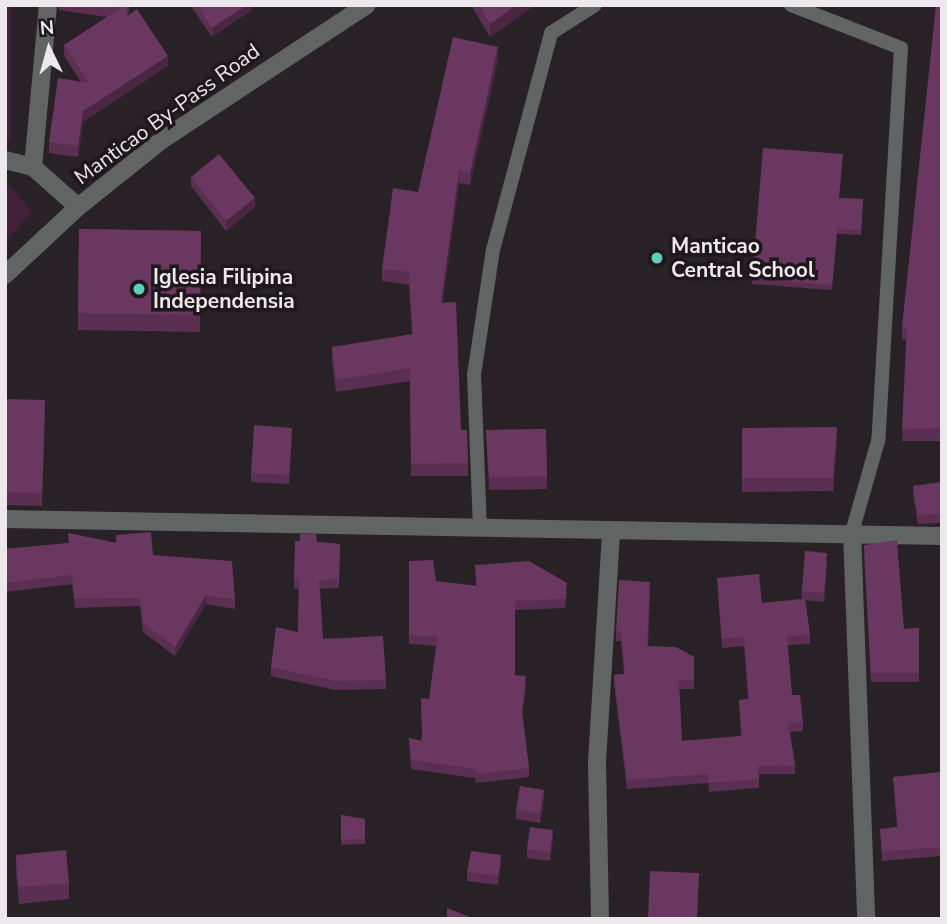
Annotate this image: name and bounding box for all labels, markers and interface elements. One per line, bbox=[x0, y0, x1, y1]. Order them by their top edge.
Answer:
north arrow bbox=[14, 14, 84, 84]
text: N bbox=[39, 15, 55, 42]
street label: Manticao By-Pass Road bbox=[69, 38, 265, 190]
place label: Manticao Central School bbox=[671, 233, 815, 283]
marker: Manticao Central School bbox=[649, 250, 665, 266]
place label: Iglesia Filipina Independensia bbox=[153, 264, 295, 314]
marker: Iglesia Filipina Independensia bbox=[131, 281, 147, 297]

